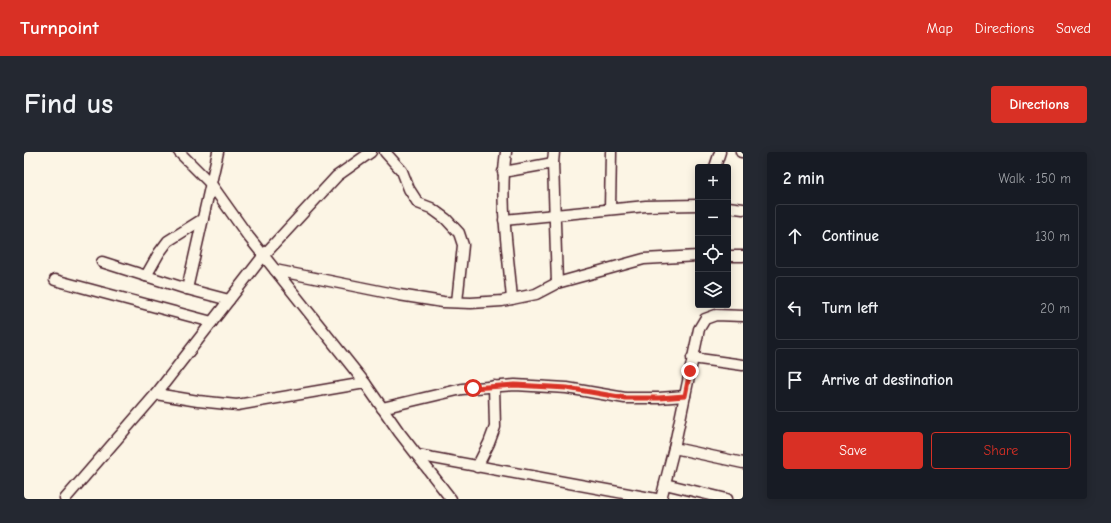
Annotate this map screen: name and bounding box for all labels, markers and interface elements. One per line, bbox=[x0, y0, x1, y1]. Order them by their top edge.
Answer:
text: Turnpoint bbox=[20, 17, 99, 39]
text: Map bbox=[926, 20, 953, 37]
text: Directions bbox=[975, 20, 1034, 37]
text: Saved bbox=[1056, 20, 1091, 37]
button: Directions bbox=[991, 86, 1087, 123]
text: Find us bbox=[24, 88, 113, 120]
map controls bbox=[695, 164, 731, 308]
button: + bbox=[695, 164, 731, 200]
text: 2 min bbox=[783, 169, 824, 188]
text: Walk · 150 m bbox=[999, 171, 1071, 186]
button: − bbox=[695, 200, 731, 236]
icon: ahead bbox=[784, 225, 806, 247]
text: Continue bbox=[822, 227, 879, 245]
text: 130 m bbox=[1035, 229, 1070, 244]
button: locate bbox=[695, 236, 731, 272]
button: layers bbox=[695, 272, 731, 308]
icon: left bbox=[784, 297, 806, 319]
text: Turn left bbox=[822, 299, 878, 317]
text: 20 m bbox=[1040, 301, 1070, 316]
route end bbox=[681, 362, 699, 380]
icon: arrive bbox=[784, 369, 806, 391]
text: Arrive at destination bbox=[822, 371, 953, 389]
route start bbox=[464, 379, 482, 397]
button: Save bbox=[783, 432, 923, 469]
button: Share bbox=[931, 432, 1071, 469]

